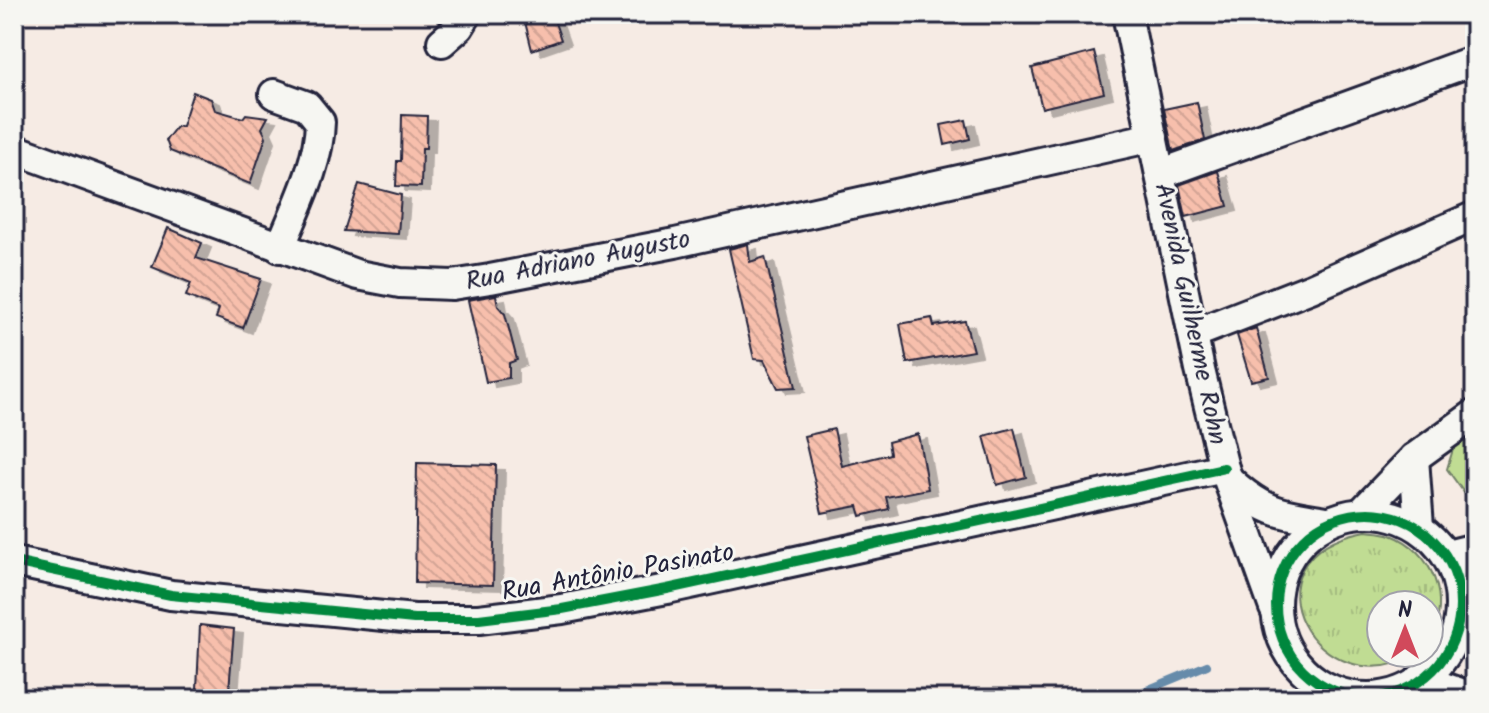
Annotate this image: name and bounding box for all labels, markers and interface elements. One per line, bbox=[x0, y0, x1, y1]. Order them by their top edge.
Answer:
street label: Avenida Guilherme Rohn bbox=[1142, 179, 1238, 449]
street label: Rua Adriano Augusto bbox=[462, 219, 694, 303]
street label: Rua Antônio Pasinato bbox=[498, 532, 738, 614]
north arrow bbox=[1365, 589, 1445, 669]
text: N bbox=[1398, 594, 1412, 629]

